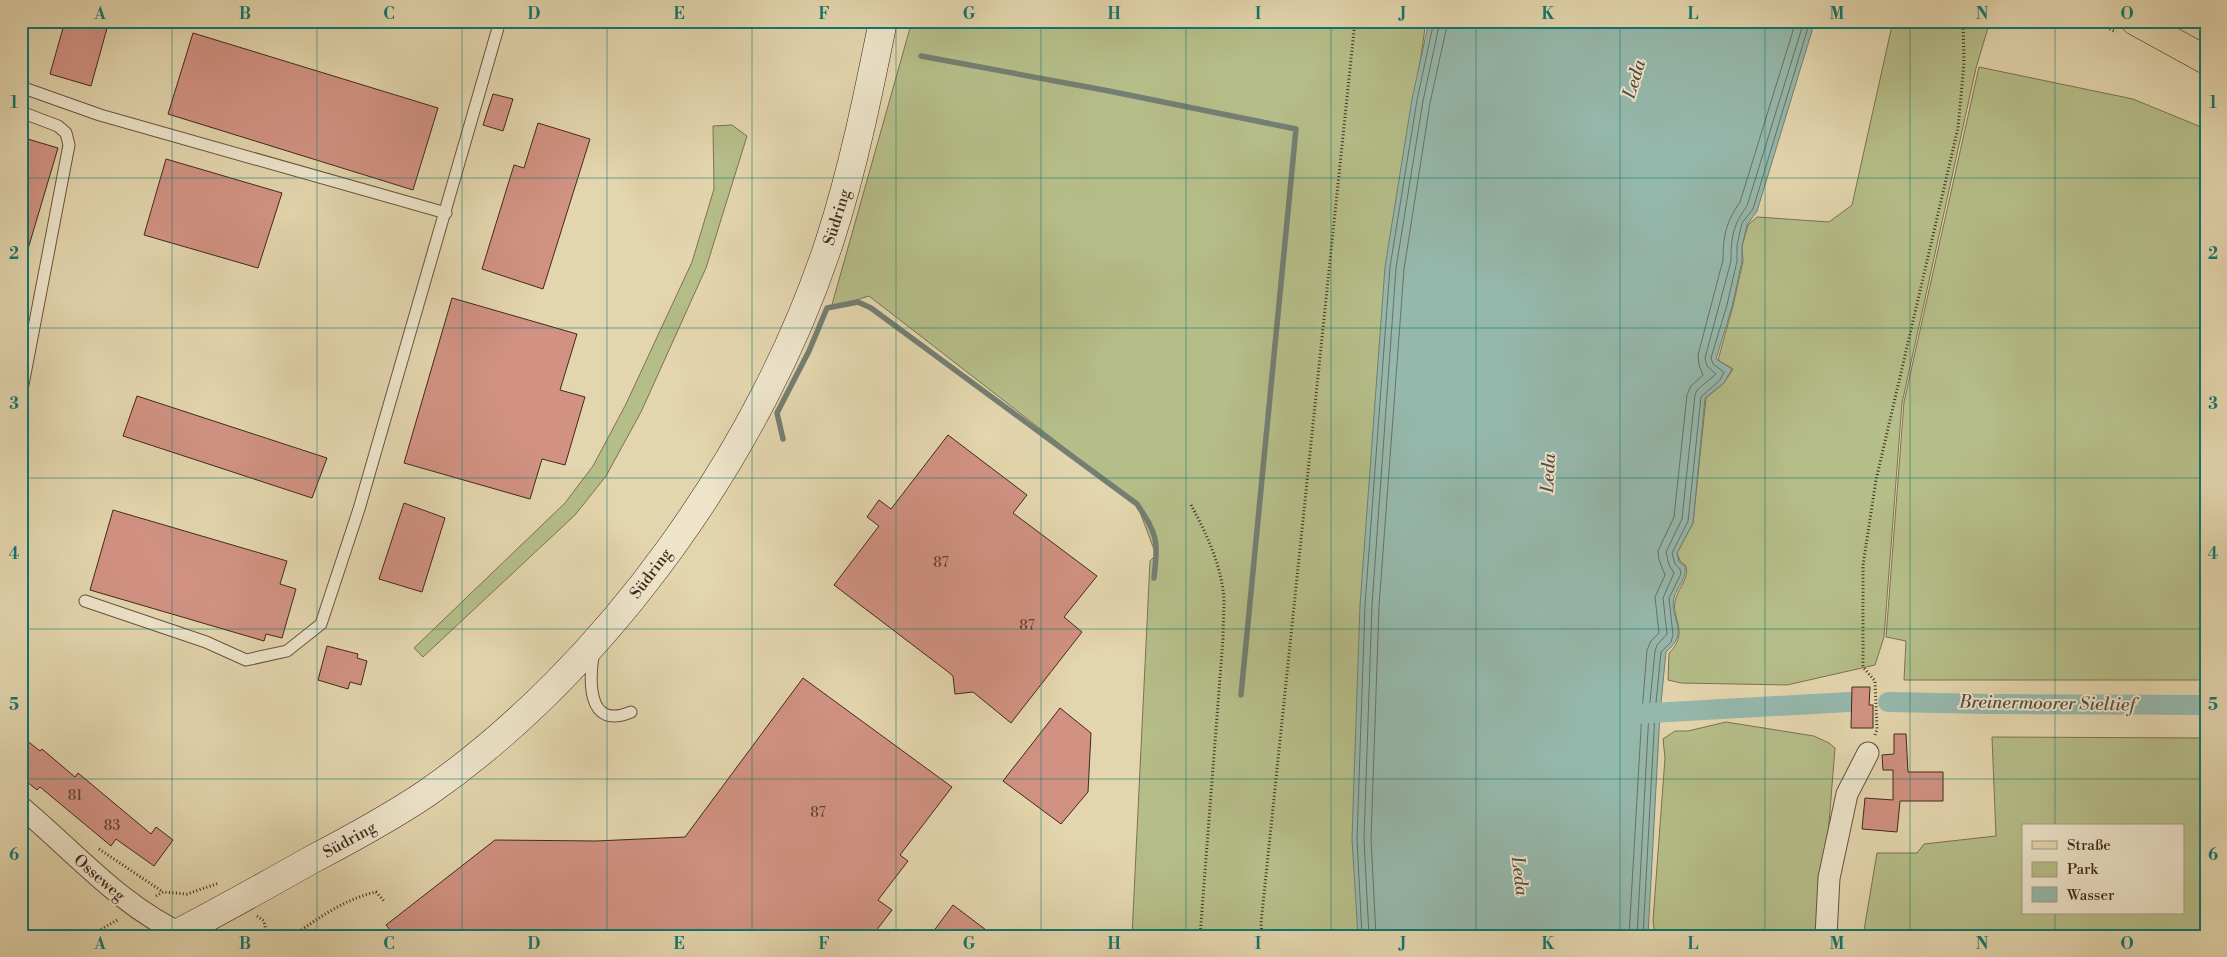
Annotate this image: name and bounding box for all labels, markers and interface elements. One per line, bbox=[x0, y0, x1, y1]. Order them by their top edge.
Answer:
text: A bbox=[93, 4, 106, 24]
text: B bbox=[239, 4, 251, 24]
text: C bbox=[383, 4, 395, 24]
text: D bbox=[528, 4, 541, 24]
text: E bbox=[673, 4, 685, 24]
text: F bbox=[818, 4, 830, 24]
text: G bbox=[963, 4, 976, 24]
text: H bbox=[1107, 4, 1121, 24]
text: I bbox=[1255, 4, 1261, 24]
text: J bbox=[1398, 4, 1406, 24]
text: K bbox=[1542, 4, 1556, 24]
text: L bbox=[1688, 4, 1699, 24]
text: M bbox=[1830, 4, 1845, 24]
text: N bbox=[1976, 4, 1989, 24]
text: O bbox=[2120, 4, 2134, 24]
water label: Leda bbox=[1617, 56, 1652, 102]
text: 1 bbox=[10, 93, 18, 113]
text: 1 bbox=[2209, 93, 2217, 113]
street label: Südring bbox=[819, 186, 855, 248]
text: 2 bbox=[9, 244, 19, 264]
text: 2 bbox=[2208, 244, 2218, 264]
text: 3 bbox=[9, 394, 19, 414]
text: 3 bbox=[2208, 394, 2218, 414]
water label: Leda bbox=[1536, 452, 1561, 494]
text: 4 bbox=[9, 544, 20, 564]
street label: Südring bbox=[625, 544, 677, 603]
text: 4 bbox=[2208, 544, 2219, 564]
house number: 87 bbox=[933, 554, 949, 572]
house number: 87 bbox=[1019, 617, 1035, 635]
water label: Breinermoorer Sieltief bbox=[1958, 690, 2140, 717]
text: 5 bbox=[9, 695, 19, 715]
text: 5 bbox=[2208, 695, 2218, 715]
house number: 81 bbox=[68, 787, 82, 805]
house number: 87 bbox=[810, 804, 826, 822]
house number: 83 bbox=[104, 817, 120, 835]
street label: Südring bbox=[319, 817, 380, 863]
legend bbox=[2022, 824, 2184, 914]
text: Straße bbox=[2067, 836, 2111, 855]
text: 6 bbox=[9, 845, 19, 865]
text: 6 bbox=[2208, 845, 2218, 865]
street label: Osseweg bbox=[69, 850, 130, 906]
water label: Leda bbox=[1506, 854, 1533, 898]
text: Park bbox=[2067, 860, 2099, 879]
text: Wasser bbox=[2066, 886, 2115, 905]
text: A bbox=[93, 934, 106, 954]
text: B bbox=[239, 934, 251, 954]
text: C bbox=[383, 934, 395, 954]
text: D bbox=[528, 934, 541, 954]
text: E bbox=[673, 934, 685, 954]
text: F bbox=[818, 934, 830, 954]
text: G bbox=[963, 934, 976, 954]
text: H bbox=[1107, 934, 1121, 954]
text: I bbox=[1255, 934, 1261, 954]
text: J bbox=[1398, 934, 1406, 954]
text: K bbox=[1542, 934, 1556, 954]
text: L bbox=[1688, 934, 1699, 954]
text: M bbox=[1830, 934, 1845, 954]
text: N bbox=[1976, 934, 1989, 954]
text: O bbox=[2120, 934, 2134, 954]

